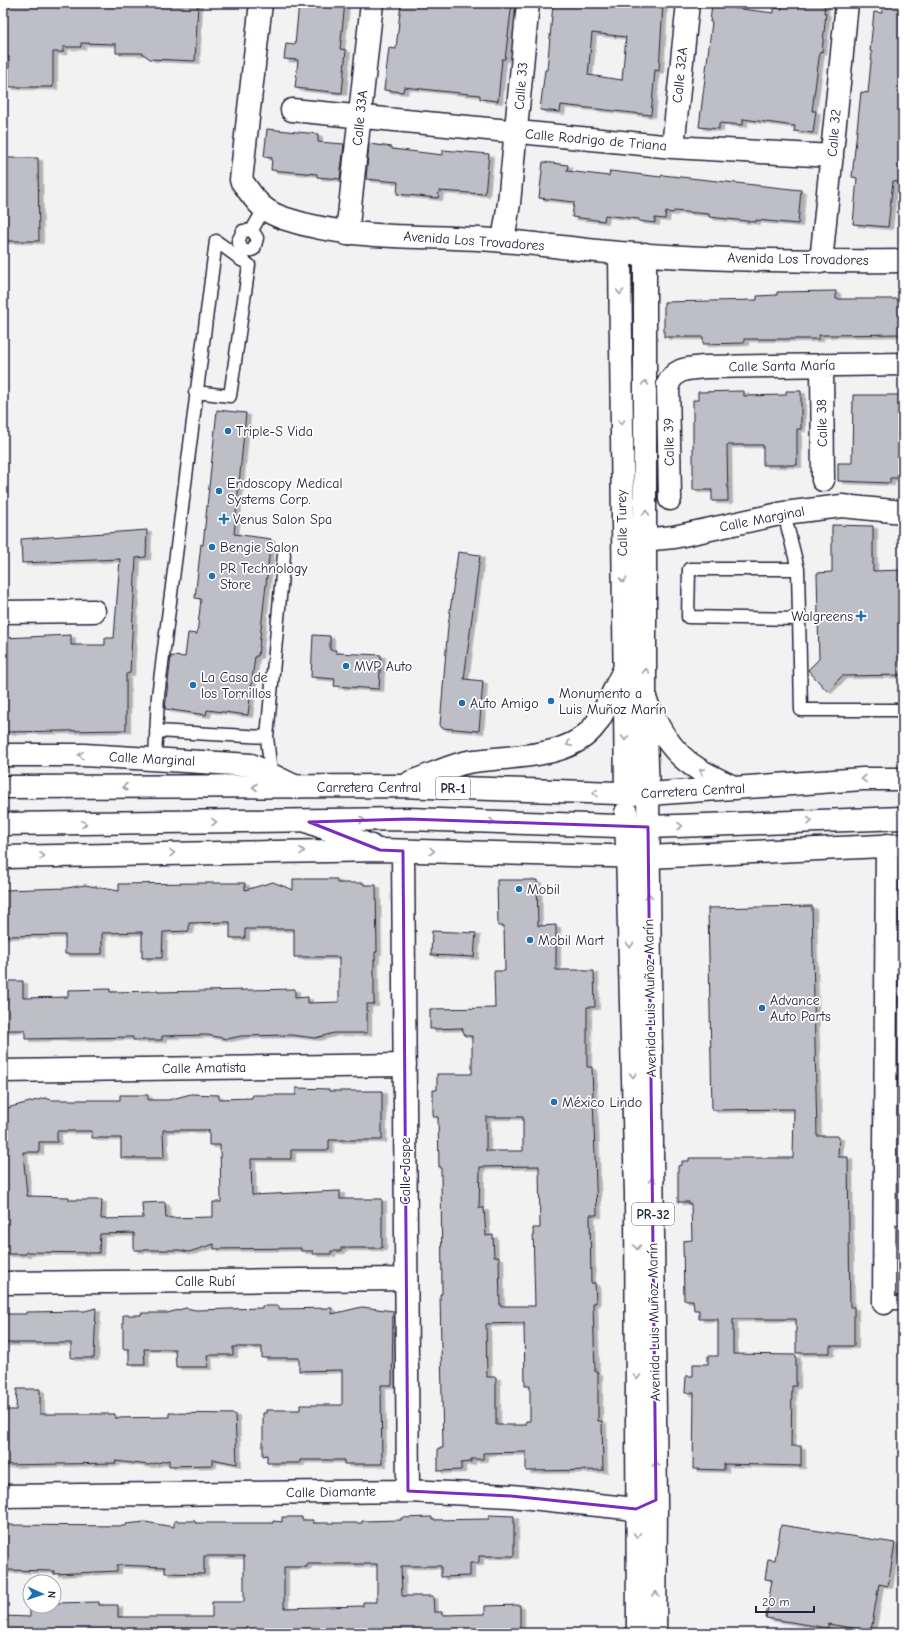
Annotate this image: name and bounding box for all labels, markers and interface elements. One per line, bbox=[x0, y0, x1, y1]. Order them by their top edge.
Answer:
street label: Calle 32A bbox=[669, 46, 691, 104]
street label: Calle 33 bbox=[510, 61, 532, 111]
street label: Calle 33A bbox=[349, 89, 371, 147]
street label: Calle 32 bbox=[823, 108, 845, 158]
street label: Calle Rodrigo de Triana bbox=[524, 125, 668, 155]
street label: Avenida Los Trovadores bbox=[403, 228, 545, 254]
street label: Avenida Los Trovadores bbox=[727, 249, 869, 269]
one-way arrow bbox=[616, 289, 624, 295]
street label: Calle Santa María bbox=[728, 357, 836, 375]
one-way arrow bbox=[641, 380, 649, 386]
street label: Calle 38 bbox=[813, 399, 831, 447]
street label: Calle 39 bbox=[660, 418, 678, 466]
one-way arrow bbox=[617, 419, 625, 425]
place label: Triple-S Vida bbox=[236, 423, 313, 440]
marker: Triple-S Vida bbox=[223, 426, 233, 436]
place label: Endoscopy Medical Systems Corp. bbox=[227, 475, 343, 508]
marker: Endoscopy Medical Systems Corp. bbox=[214, 486, 224, 496]
street label: Calle Turey bbox=[613, 489, 631, 556]
street label: Calle Marginal bbox=[718, 502, 806, 536]
one-way arrow bbox=[642, 510, 650, 516]
place label: Venus Salon Spa bbox=[233, 511, 332, 528]
marker: Venus Salon Spa bbox=[218, 513, 230, 525]
place label: Bengie Salon bbox=[220, 539, 299, 556]
marker: Bengie Salon bbox=[207, 542, 217, 552]
place label: PR Technology Store bbox=[220, 560, 308, 593]
marker: PR Technology Store bbox=[207, 571, 217, 581]
one-way arrow bbox=[619, 577, 627, 583]
place label: Walgreens bbox=[791, 608, 853, 625]
marker: Walgreens bbox=[856, 611, 866, 621]
place label: MVP Auto bbox=[354, 658, 412, 675]
marker: MVP Auto bbox=[341, 661, 351, 671]
one-way arrow bbox=[642, 668, 650, 674]
place label: La Casa de los Tornillos bbox=[201, 669, 271, 702]
marker: La Casa de los Tornillos bbox=[188, 680, 198, 690]
place label: Monumento a Luis Muñoz Marín bbox=[559, 685, 667, 718]
place label: Auto Amigo bbox=[470, 695, 539, 712]
marker: Monumento a Luis Muñoz Marín bbox=[546, 696, 556, 706]
marker: Auto Amigo bbox=[457, 698, 467, 708]
one-way arrow bbox=[621, 735, 629, 741]
one-way arrow bbox=[565, 739, 573, 747]
street label: Calle Marginal bbox=[108, 748, 196, 770]
one-way arrow bbox=[78, 751, 84, 759]
one-way arrow bbox=[699, 769, 707, 776]
one-way arrow bbox=[861, 775, 867, 784]
road number: PR-1 bbox=[436, 777, 470, 799]
street label: Carretera Central bbox=[317, 779, 421, 796]
street label: Carretera Central bbox=[640, 780, 746, 802]
one-way arrow bbox=[122, 783, 128, 791]
one-way arrow bbox=[252, 783, 258, 791]
one-way arrow bbox=[592, 789, 598, 797]
one-way arrow bbox=[359, 816, 365, 825]
one-way arrow bbox=[807, 817, 813, 826]
one-way arrow bbox=[211, 818, 217, 827]
one-way arrow bbox=[489, 818, 495, 826]
one-way arrow bbox=[81, 820, 87, 828]
one-way arrow bbox=[677, 821, 683, 830]
one-way arrow bbox=[299, 847, 305, 855]
one-way arrow bbox=[429, 847, 435, 856]
one-way arrow bbox=[169, 849, 175, 857]
one-way arrow bbox=[39, 852, 45, 860]
place label: Mobil bbox=[527, 881, 560, 898]
marker: Mobil bbox=[514, 884, 524, 894]
one-way arrow bbox=[645, 893, 653, 899]
street label: Avenida Luis Muñoz Marín bbox=[640, 919, 660, 1077]
place label: Mobil Mart bbox=[538, 932, 605, 949]
marker: Mobil Mart bbox=[525, 935, 535, 945]
one-way arrow bbox=[626, 942, 634, 948]
place label: Advance Auto Parts bbox=[770, 992, 831, 1025]
marker: Advance Auto Parts bbox=[757, 1003, 767, 1013]
street label: Calle Amatista bbox=[162, 1059, 246, 1077]
one-way arrow bbox=[629, 1072, 637, 1078]
place label: México Lindo bbox=[562, 1094, 642, 1111]
marker: México Lindo bbox=[549, 1097, 559, 1107]
street label: Calle Jaspe bbox=[397, 1137, 414, 1205]
one-way arrow bbox=[648, 1177, 656, 1183]
road number: PR-32 bbox=[632, 1203, 674, 1225]
street label: Avenida Luis Muñoz Marín bbox=[644, 1243, 664, 1401]
one-way arrow bbox=[633, 1244, 641, 1250]
street label: Calle Rubí bbox=[175, 1273, 236, 1290]
one-way arrow bbox=[633, 1374, 641, 1380]
one-way arrow bbox=[652, 1461, 660, 1467]
street label: Calle Diamante bbox=[286, 1483, 376, 1501]
one-way arrow bbox=[633, 1532, 641, 1538]
north arrow bbox=[22, 1574, 62, 1614]
scale bar bbox=[756, 1588, 814, 1614]
text: N bbox=[45, 1591, 58, 1598]
one-way arrow bbox=[652, 1591, 660, 1597]
text: 20 m bbox=[762, 1595, 790, 1609]

